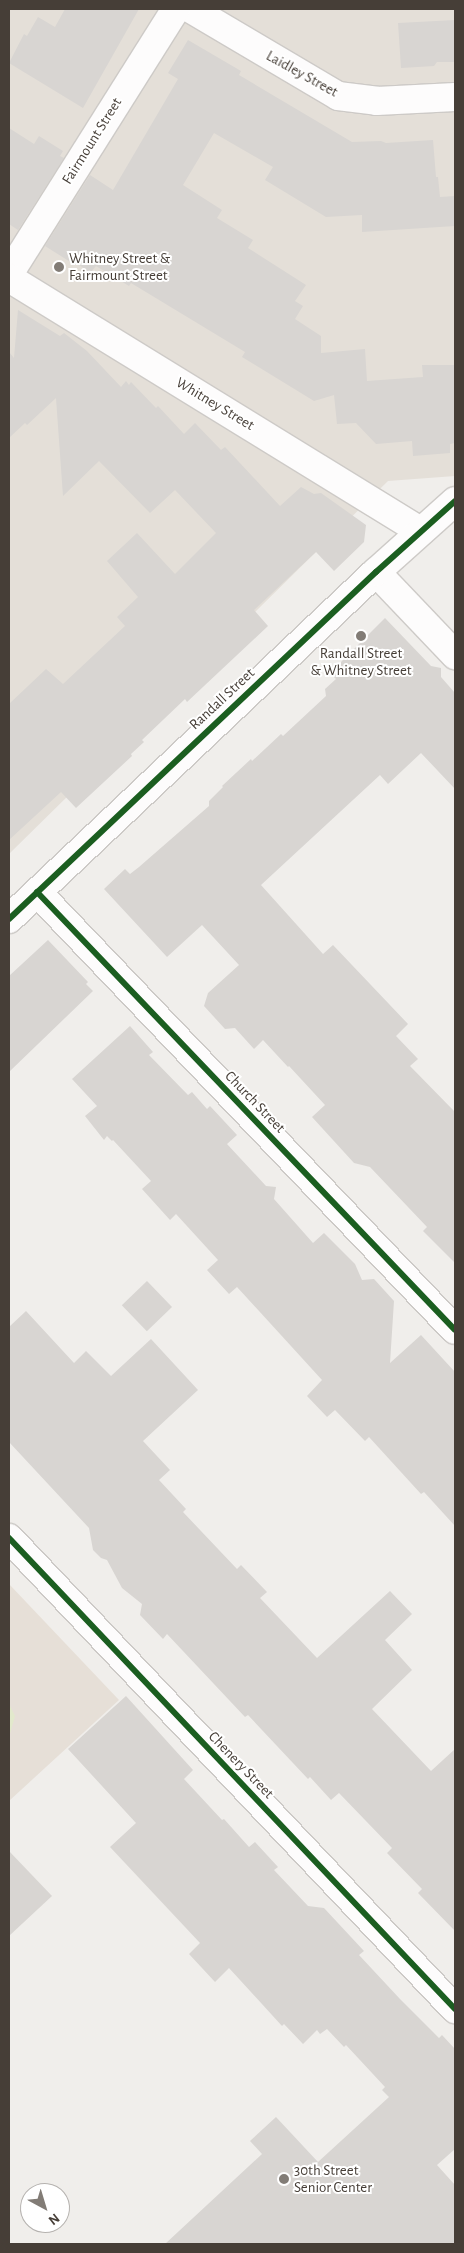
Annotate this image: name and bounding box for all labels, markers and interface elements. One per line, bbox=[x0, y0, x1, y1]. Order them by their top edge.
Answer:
street label: Laidley Street bbox=[263, 47, 341, 101]
street label: Fairmount Street bbox=[58, 94, 126, 188]
place label: Whitney Street & Fairmount Street bbox=[69, 249, 170, 284]
marker: Whitney Street & Fairmount Street bbox=[53, 261, 65, 273]
street label: Whitney Street bbox=[173, 374, 257, 434]
marker: Randall Street & Whitney Street bbox=[355, 630, 367, 642]
place label: Randall Street & Whitney Street bbox=[310, 644, 412, 679]
street label: Randall Street bbox=[186, 664, 258, 734]
street label: Church Street bbox=[221, 1067, 289, 1137]
street label: Chenery Street bbox=[205, 1728, 277, 1802]
place label: 30th Street Senior Center bbox=[294, 2161, 372, 2196]
marker: 30th Street Senior Center bbox=[278, 2173, 290, 2185]
north arrow bbox=[20, 2183, 70, 2233]
text: N bbox=[46, 2210, 62, 2227]

